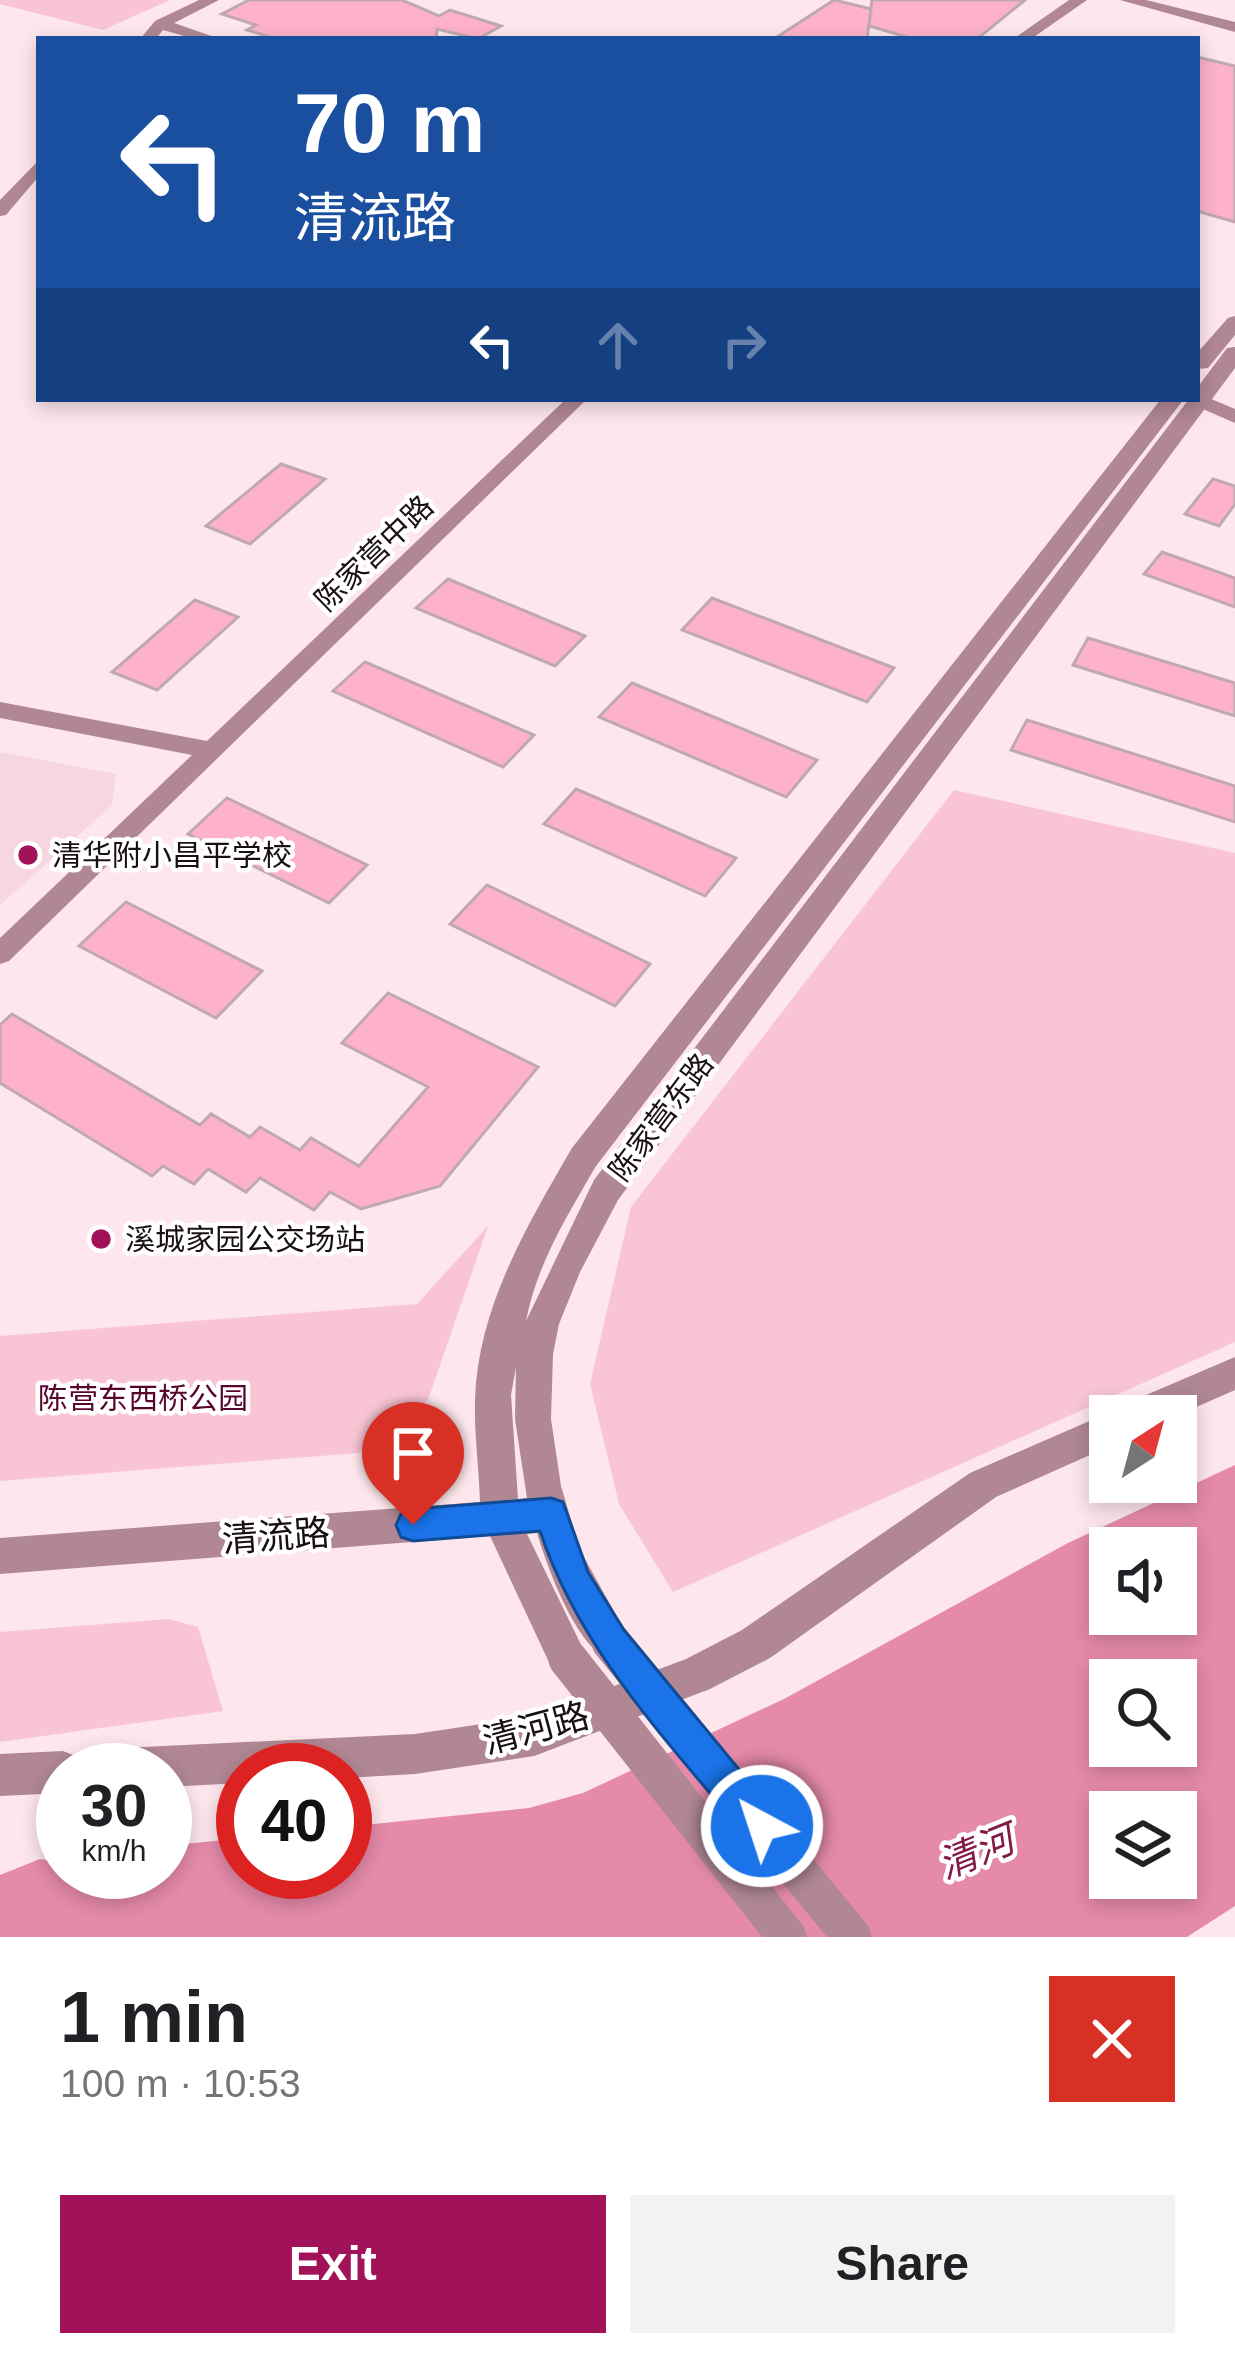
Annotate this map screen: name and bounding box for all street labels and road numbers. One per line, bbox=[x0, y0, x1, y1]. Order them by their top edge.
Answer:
street label: 陈家营中路 bbox=[309, 489, 439, 617]
street label: 陈家营东路 bbox=[603, 1047, 719, 1187]
street label: 清流路 bbox=[221, 1512, 331, 1560]
street label: 清河路 bbox=[479, 1694, 593, 1762]

